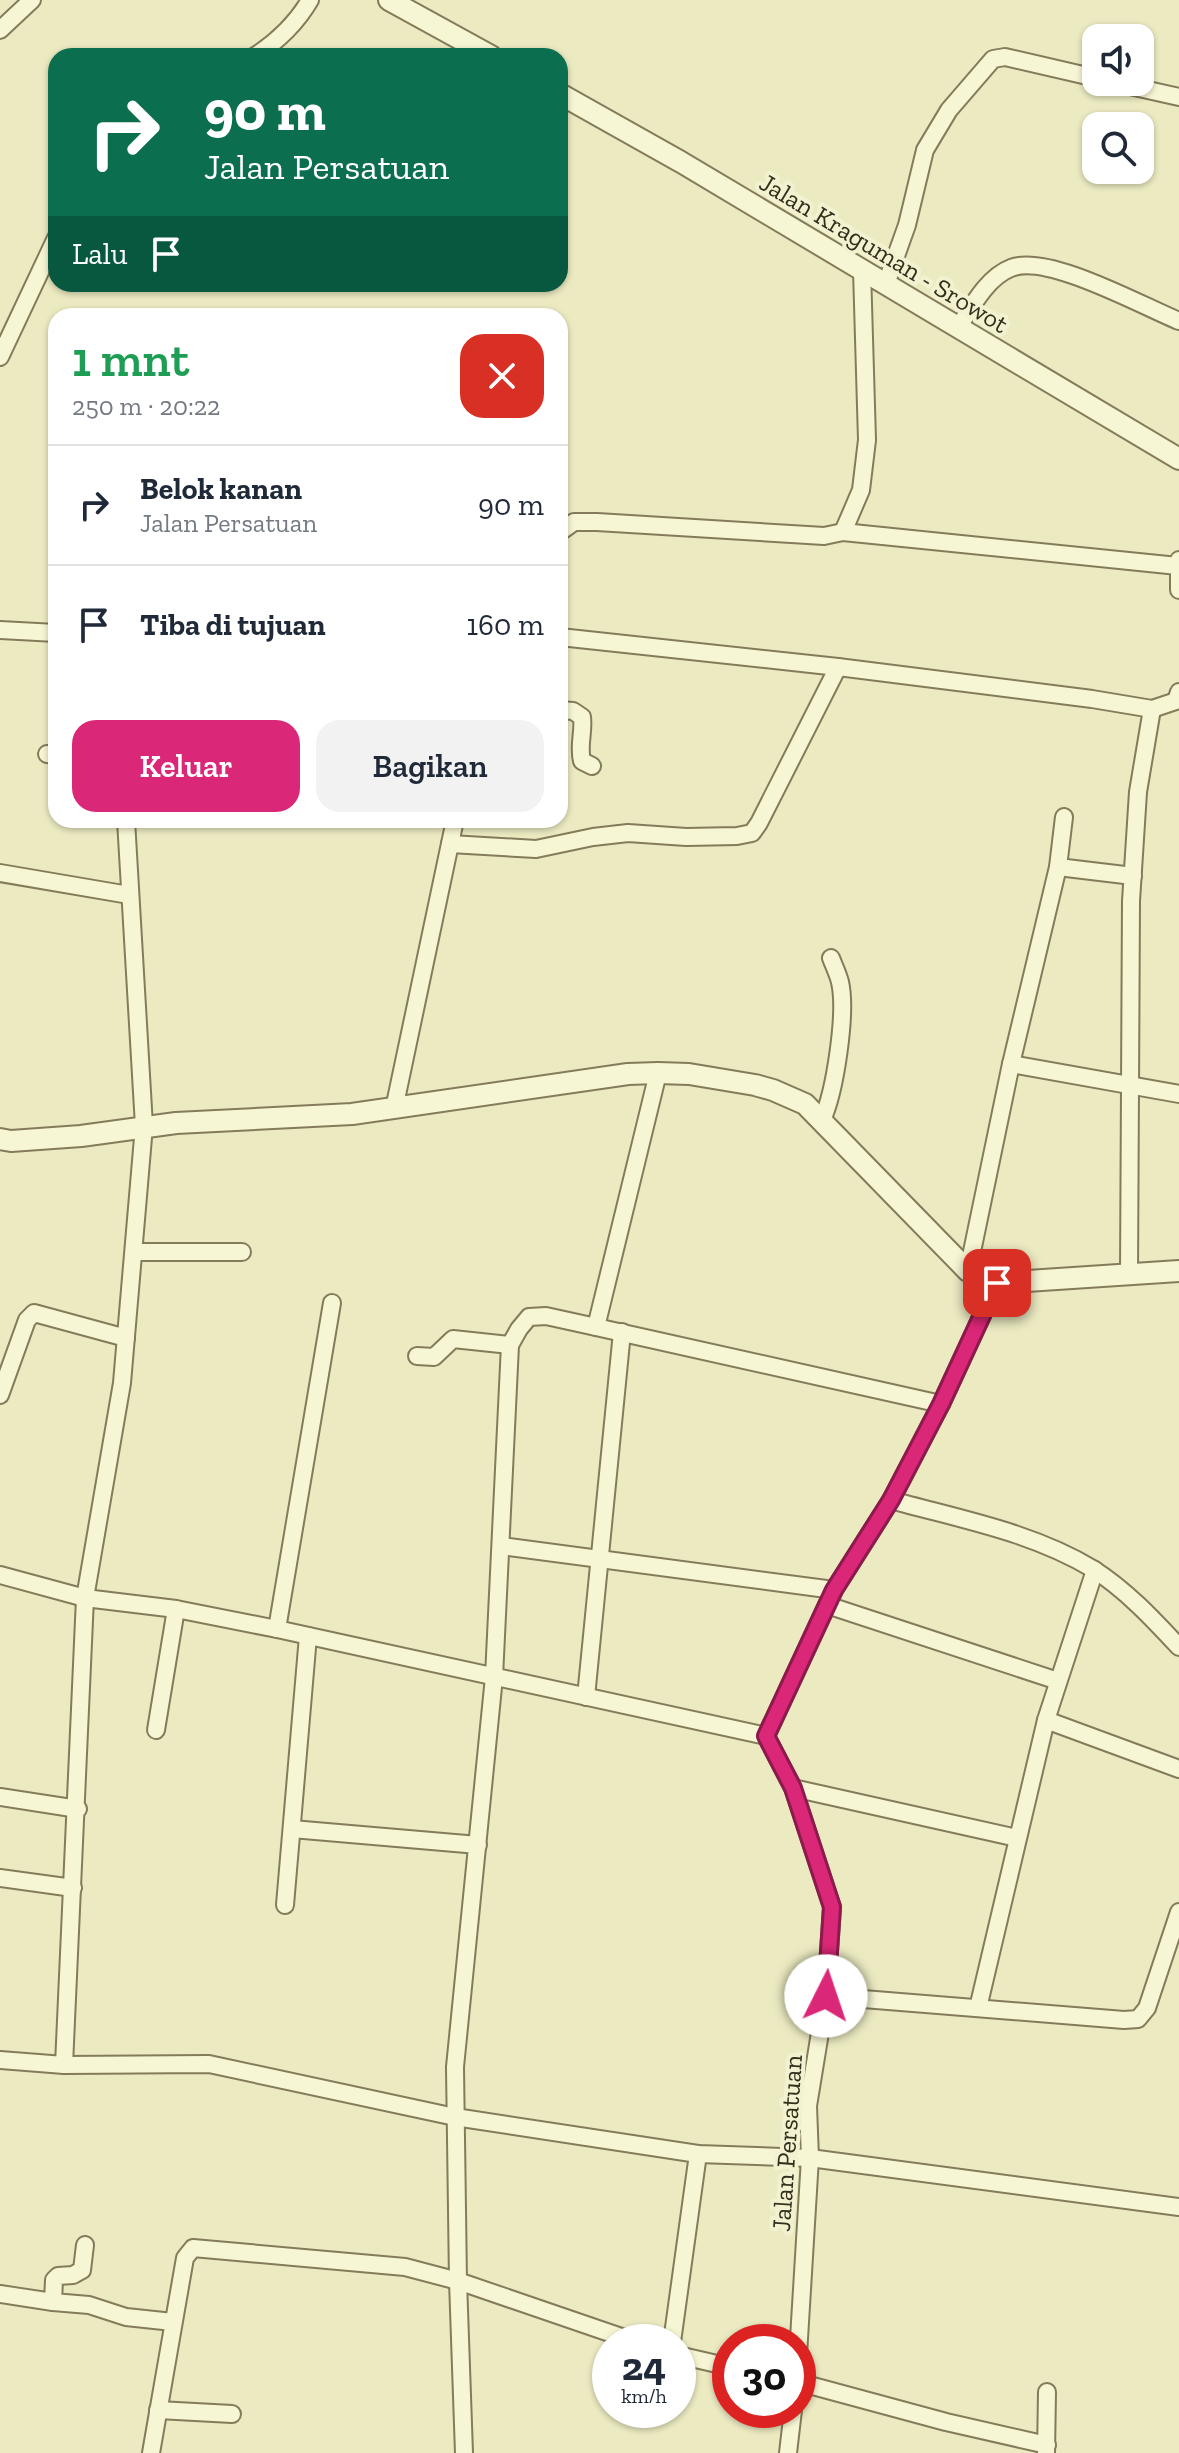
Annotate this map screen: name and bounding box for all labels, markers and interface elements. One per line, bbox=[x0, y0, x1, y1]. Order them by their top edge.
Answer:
map controls bbox=[1082, 24, 1154, 184]
button: sound bbox=[1082, 24, 1154, 96]
text: 90 m bbox=[204, 77, 326, 144]
icon: right bbox=[72, 80, 176, 184]
button: search bbox=[1082, 112, 1154, 184]
text: Jalan Persatuan bbox=[204, 145, 449, 188]
street label: Jalan Kraguman - Srowot bbox=[754, 166, 1014, 340]
icon: arrive bbox=[144, 232, 188, 276]
text: Lalu bbox=[72, 236, 128, 272]
text: 1 mnt bbox=[72, 331, 189, 388]
button: close bbox=[460, 334, 544, 418]
text: 250 m · 20:22 bbox=[72, 390, 221, 422]
text: Belok kanan bbox=[140, 471, 302, 507]
icon: right bbox=[72, 483, 116, 527]
text: 90 m bbox=[478, 487, 544, 523]
text: Jalan Persatuan bbox=[140, 507, 317, 539]
icon: arrive bbox=[72, 603, 116, 647]
text: Tiba di tujuan bbox=[140, 607, 325, 643]
text: 160 m bbox=[467, 607, 544, 643]
button: Keluar bbox=[72, 720, 300, 812]
button: Bagikan bbox=[316, 720, 544, 812]
pin bbox=[963, 1249, 1031, 1317]
icon: arrive bbox=[975, 1261, 1019, 1305]
position arrow bbox=[784, 1954, 868, 2038]
street label: Jalan Persatuan bbox=[765, 2053, 809, 2232]
speed limit sign: 30 bbox=[712, 2324, 816, 2428]
text: 24 bbox=[622, 2342, 666, 2390]
text: km/h bbox=[621, 2384, 667, 2408]

